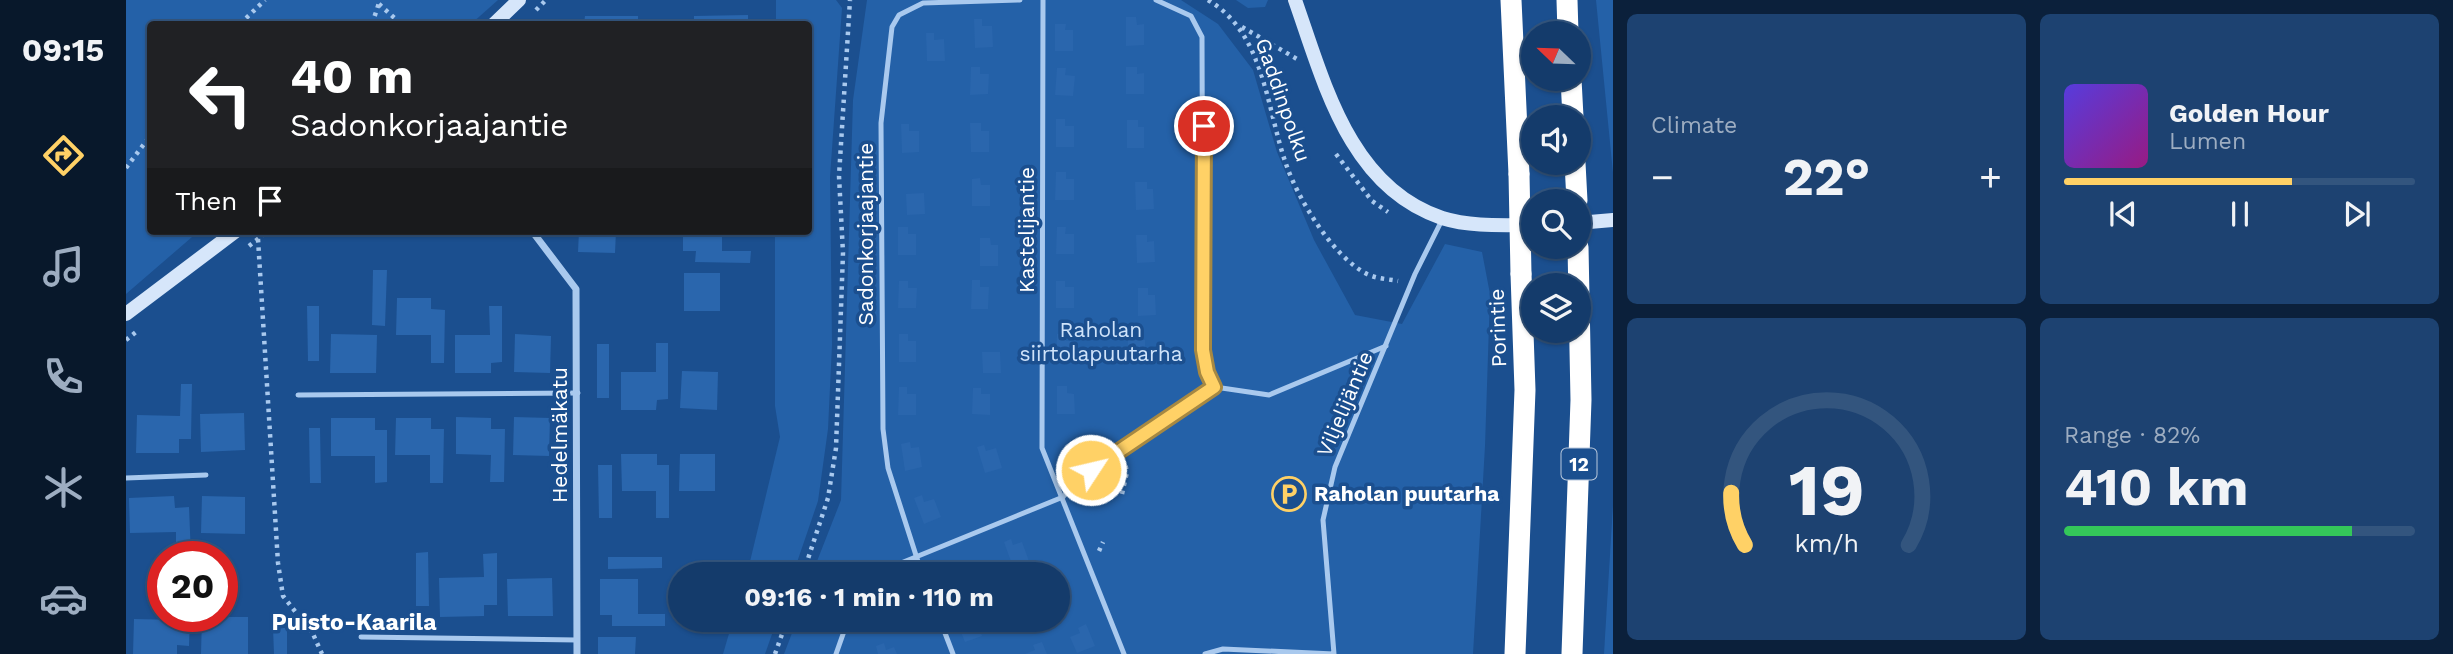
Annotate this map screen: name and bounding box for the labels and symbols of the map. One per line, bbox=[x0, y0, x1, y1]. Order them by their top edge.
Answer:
north arrow bbox=[1521, 21, 1591, 91]
street label: Gaddinpolku bbox=[1251, 35, 1316, 165]
pin bbox=[1174, 96, 1234, 156]
street label: Sadonkorjaajantie bbox=[853, 143, 878, 325]
street label: Kastelijantie bbox=[1014, 167, 1039, 293]
street label: Porintie bbox=[1484, 288, 1511, 368]
park label: Raholan siirtolapuutarha bbox=[1019, 317, 1183, 366]
street label: Viljelijäntie bbox=[1311, 347, 1378, 460]
street label: Hedelmäkatu bbox=[547, 367, 572, 503]
position arrow bbox=[1054, 433, 1128, 507]
road number: 12 bbox=[1562, 449, 1596, 480]
parking icon: Raholan puutarha bbox=[1270, 475, 1308, 513]
place label: Raholan puutarha bbox=[1314, 481, 1500, 506]
speed limit sign: 20 bbox=[147, 541, 238, 632]
district label: Puisto-Kaarila bbox=[272, 609, 437, 636]

